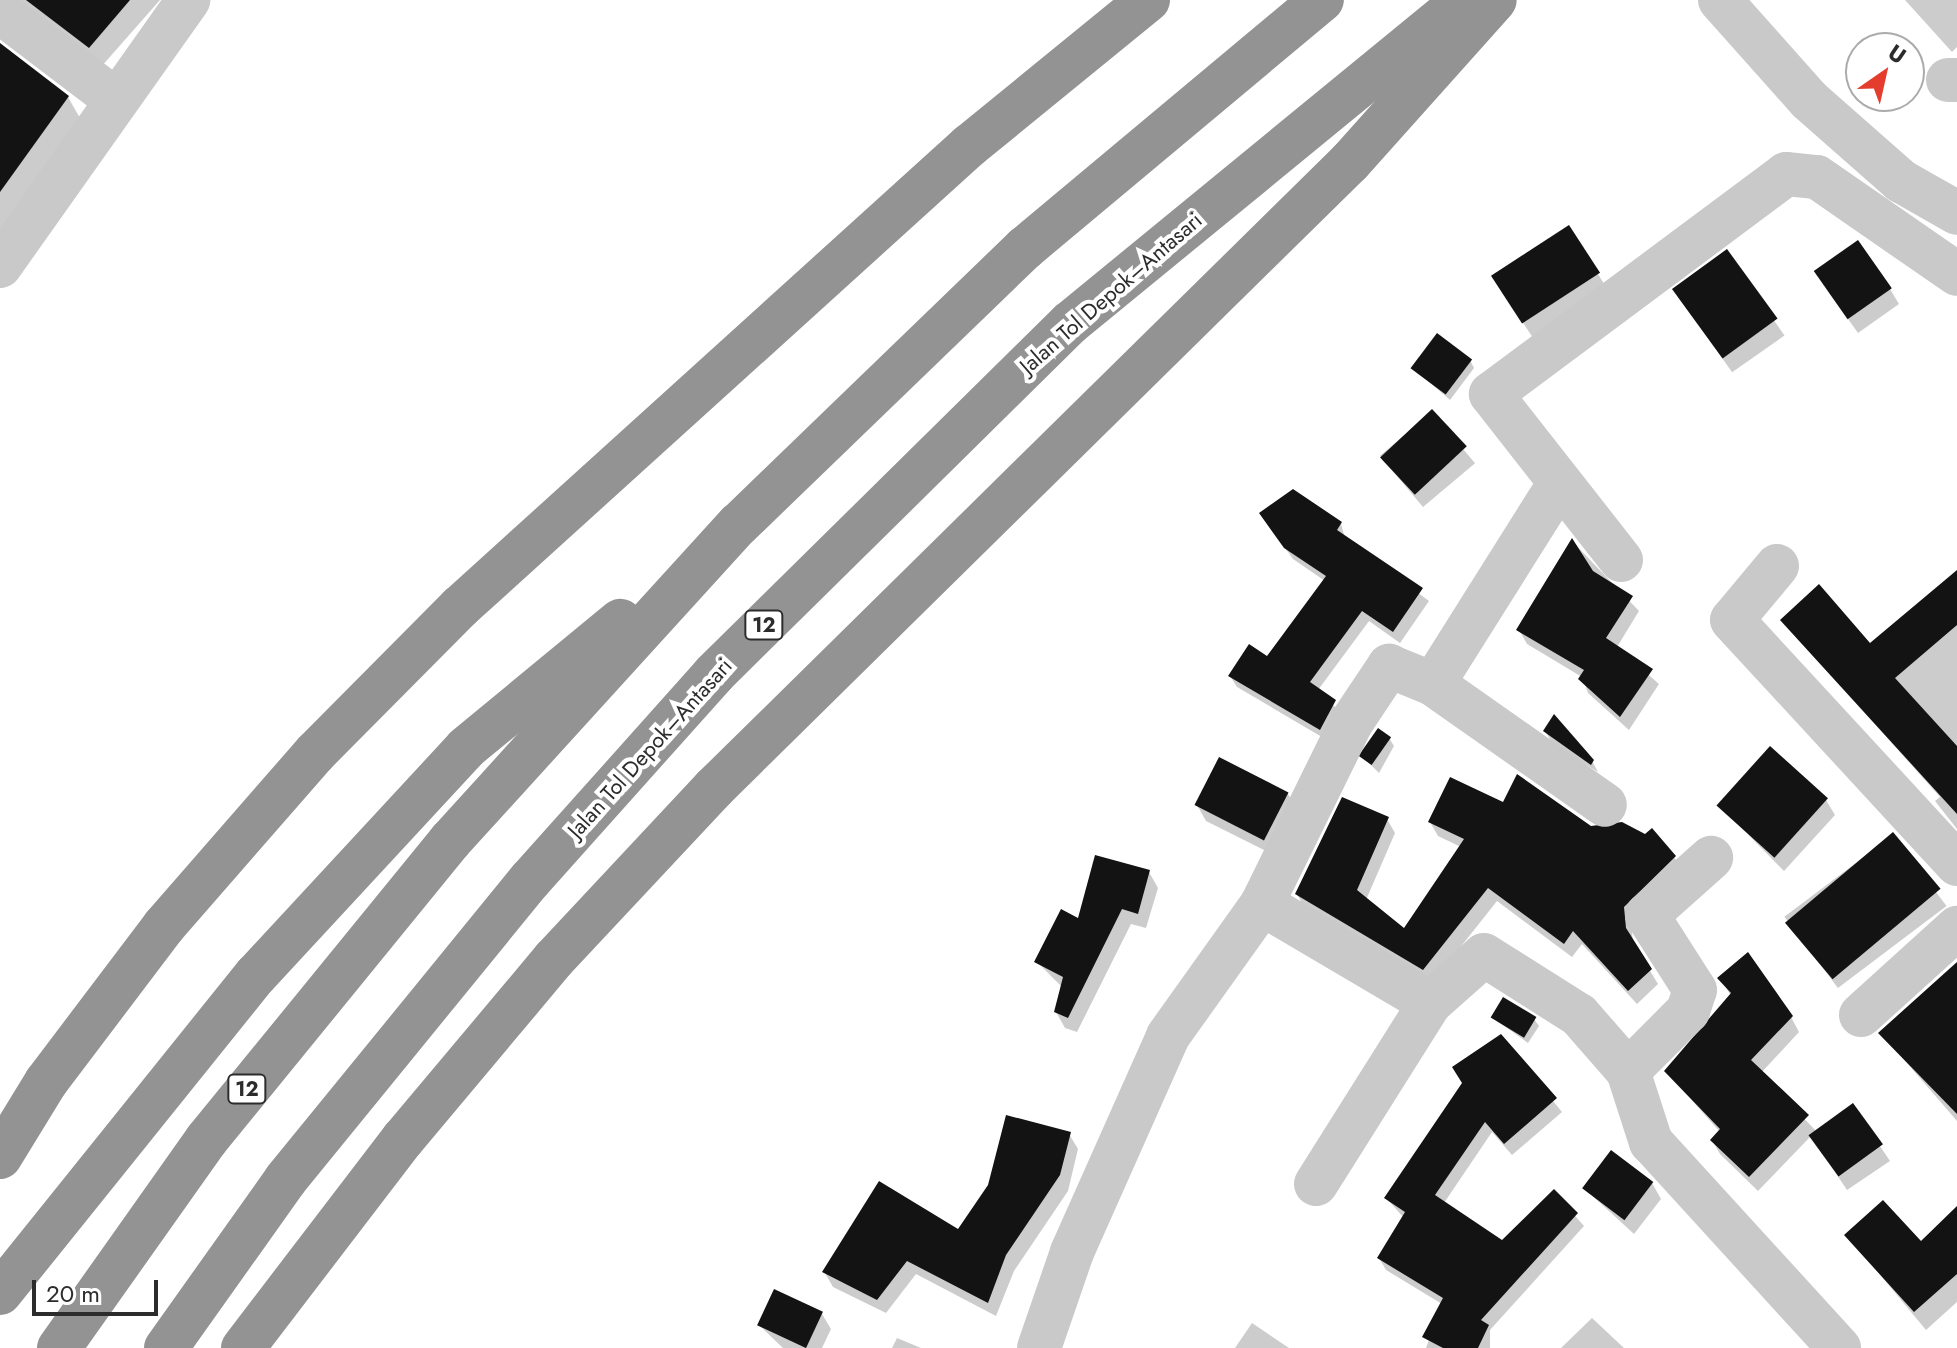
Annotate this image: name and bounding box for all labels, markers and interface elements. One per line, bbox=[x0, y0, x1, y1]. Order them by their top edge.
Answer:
north arrow bbox=[1845, 32, 1925, 112]
text: U bbox=[1882, 36, 1913, 71]
street label: Jalan Tol Depok–Antasari bbox=[1014, 207, 1208, 379]
road number: 12 bbox=[744, 609, 784, 641]
street label: Jalan Tol Depok–Antasari bbox=[562, 653, 738, 843]
road number: 12 bbox=[227, 1073, 267, 1105]
scale bar bbox=[36, 1264, 162, 1314]
text: 20 m bbox=[46, 1276, 100, 1311]

